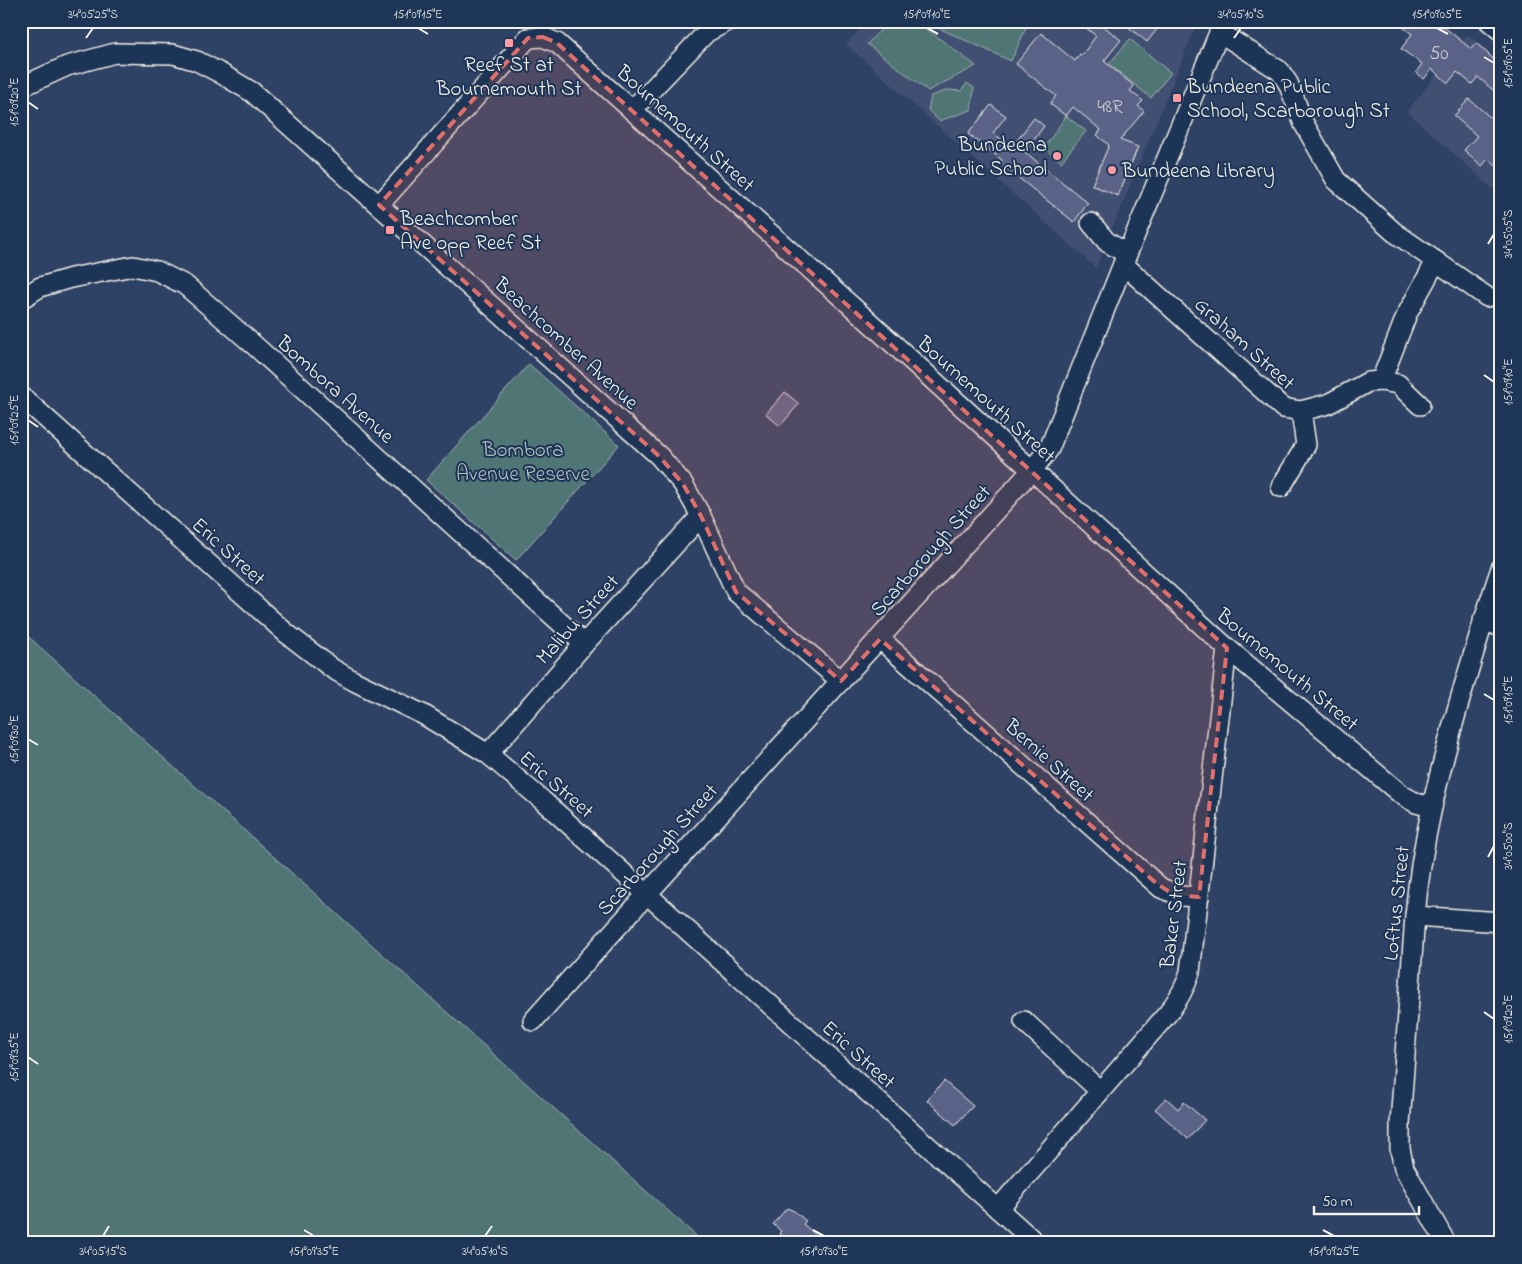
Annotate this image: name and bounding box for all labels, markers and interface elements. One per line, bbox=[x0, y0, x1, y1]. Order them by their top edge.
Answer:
text: 34°05'25"S bbox=[68, 6, 118, 24]
text: 151°09'15"E bbox=[394, 6, 442, 24]
text: 151°09'10"E bbox=[904, 6, 950, 24]
text: 34°05'10"S bbox=[1218, 6, 1264, 24]
text: 151°09'05"E bbox=[1412, 6, 1462, 24]
marker: Reef St at Bournemouth St bbox=[503, 37, 515, 49]
text: 151°09'05"E bbox=[1500, 38, 1518, 88]
house number: 50 bbox=[1429, 41, 1449, 68]
place label: Reef St at Bournemouth St bbox=[435, 51, 582, 105]
street label: Bournemouth Street bbox=[608, 58, 761, 200]
place label: Bundeena Public School, Scarborough St bbox=[1186, 73, 1390, 129]
text: 151°09'20"E bbox=[6, 78, 24, 127]
marker: Bundeena Public School, Scarborough St bbox=[1171, 92, 1183, 104]
house number: 48R bbox=[1097, 94, 1123, 121]
place label: Bundeena Public School bbox=[934, 131, 1047, 185]
marker: Bundeena Public School bbox=[1051, 150, 1063, 162]
place label: Bundeena Library bbox=[1121, 157, 1275, 189]
marker: Bundeena Library bbox=[1106, 164, 1118, 176]
place label: Beachcomber Ave opp Reef St bbox=[399, 205, 541, 259]
text: 34°05'05"S bbox=[1500, 209, 1518, 258]
marker: Beachcomber Ave opp Reef St bbox=[384, 224, 396, 236]
street label: Beachcomber Avenue bbox=[486, 271, 645, 418]
street label: Graham Street bbox=[1187, 291, 1301, 398]
street label: Bombora Avenue bbox=[268, 329, 401, 452]
street label: Bournemouth Street bbox=[909, 329, 1062, 471]
text: 151°09'10"E bbox=[1500, 359, 1518, 405]
text: 151°09'25"E bbox=[6, 395, 24, 445]
park label: Bombora Avenue Reserve bbox=[456, 436, 590, 490]
street label: Scarborough Street bbox=[864, 479, 1001, 625]
street label: Eric Street bbox=[184, 511, 271, 594]
street label: Malibu Street bbox=[530, 568, 627, 672]
street label: Bournemouth Street bbox=[1208, 601, 1364, 739]
text: 151°09'15"E bbox=[1500, 676, 1518, 724]
street label: Bernie Street bbox=[996, 712, 1100, 810]
text: 151°09'30"E bbox=[6, 715, 24, 763]
street label: Eric Street bbox=[512, 744, 600, 827]
street label: Scarborough Street bbox=[591, 778, 728, 924]
text: 34°05'00"S bbox=[1500, 822, 1518, 870]
street label: Loftus Street bbox=[1377, 844, 1419, 962]
street label: Baker Street bbox=[1153, 858, 1197, 971]
text: 151°09'20"E bbox=[1500, 995, 1518, 1044]
street label: Eric Street bbox=[814, 1014, 901, 1097]
text: 151°09'35"E bbox=[6, 1032, 24, 1082]
scale bar bbox=[1314, 1184, 1420, 1216]
text: 50 m bbox=[1322, 1191, 1353, 1213]
text: 34°05'15"S bbox=[79, 1243, 127, 1261]
text: 151°09'35"E bbox=[289, 1243, 339, 1261]
text: 34°05'10"S bbox=[462, 1243, 508, 1261]
text: 151°09'30"E bbox=[800, 1243, 848, 1261]
text: 151°09'25"E bbox=[1309, 1243, 1359, 1261]

